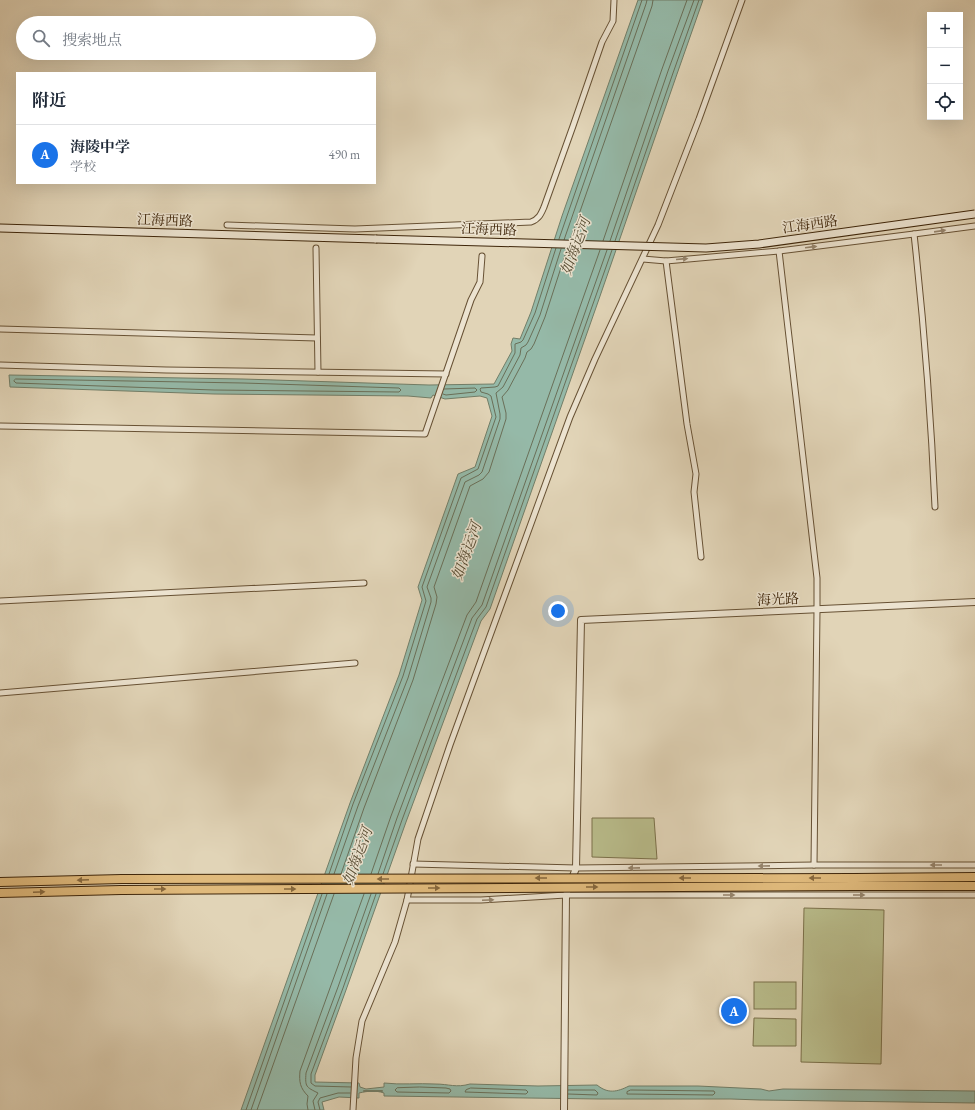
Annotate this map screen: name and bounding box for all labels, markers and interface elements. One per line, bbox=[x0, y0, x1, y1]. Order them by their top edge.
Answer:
map controls bbox=[927, 12, 963, 120]
button: + bbox=[927, 12, 963, 48]
search box bbox=[16, 16, 376, 60]
icon: search bbox=[30, 27, 52, 49]
text: 搜索地点 bbox=[62, 30, 122, 49]
button: − bbox=[927, 48, 963, 84]
button: locate bbox=[927, 84, 963, 120]
text: 附近 bbox=[32, 89, 66, 111]
text: 海陵中学 bbox=[70, 137, 130, 156]
text: A bbox=[40, 146, 50, 163]
text: 490 m bbox=[329, 146, 360, 163]
text: 学校 bbox=[70, 158, 96, 175]
street label: 江海西路 bbox=[137, 210, 193, 230]
street label: 江海西路 bbox=[781, 211, 839, 237]
water label: 如海运河 bbox=[556, 212, 595, 277]
street label: 江海西路 bbox=[461, 219, 517, 239]
one-way arrow bbox=[934, 228, 946, 234]
one-way arrow bbox=[805, 244, 817, 250]
one-way arrow bbox=[676, 256, 688, 263]
water label: 如海运河 bbox=[447, 517, 486, 582]
street label: 海光路 bbox=[757, 589, 799, 609]
your location bbox=[548, 601, 568, 621]
water label: 如海运河 bbox=[338, 822, 377, 887]
one-way arrow bbox=[929, 862, 942, 868]
one-way arrow bbox=[757, 863, 770, 869]
one-way arrow bbox=[627, 865, 640, 871]
one-way arrow bbox=[534, 875, 547, 881]
one-way arrow bbox=[678, 875, 691, 881]
one-way arrow bbox=[808, 875, 821, 881]
one-way arrow bbox=[376, 876, 389, 882]
one-way arrow bbox=[76, 877, 89, 883]
one-way arrow bbox=[586, 884, 599, 890]
one-way arrow bbox=[428, 885, 441, 891]
one-way arrow bbox=[154, 886, 167, 892]
one-way arrow bbox=[284, 886, 297, 892]
one-way arrow bbox=[33, 889, 46, 895]
one-way arrow bbox=[723, 892, 736, 898]
one-way arrow bbox=[853, 892, 866, 898]
one-way arrow bbox=[482, 896, 494, 903]
pin: A bbox=[721, 996, 747, 1026]

